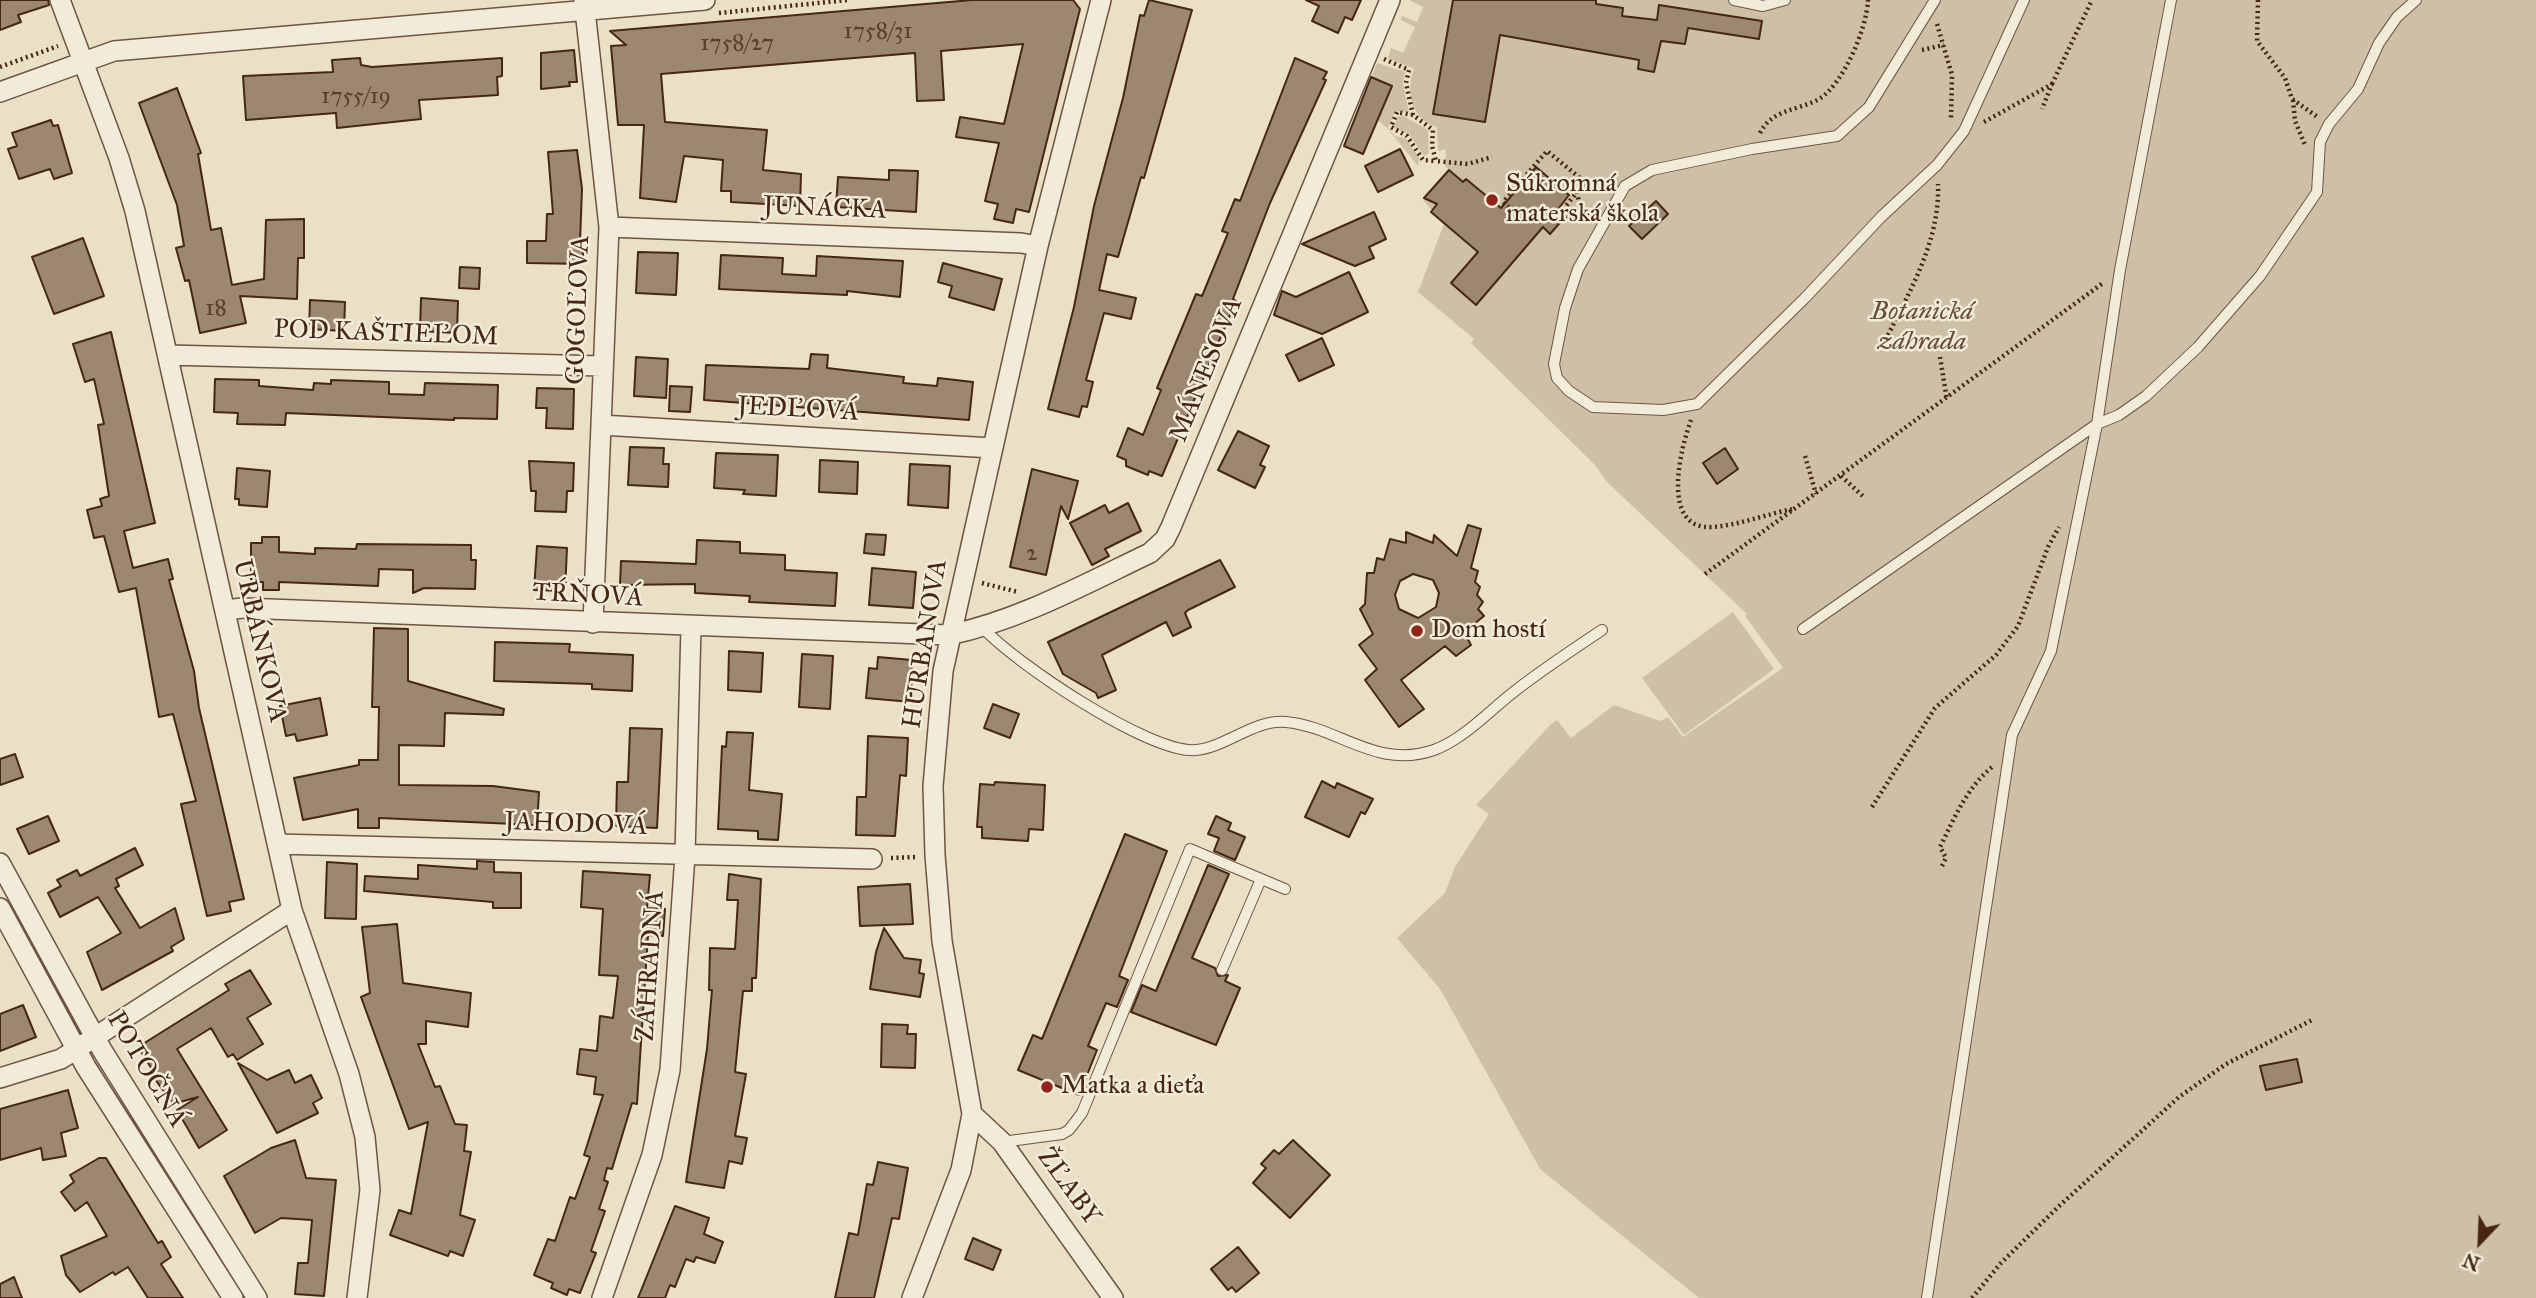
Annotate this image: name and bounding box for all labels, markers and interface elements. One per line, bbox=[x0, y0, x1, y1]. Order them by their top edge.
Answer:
house number: 1758/31 bbox=[844, 18, 912, 46]
house number: 1758/27 bbox=[700, 30, 774, 58]
house number: 1755/19 bbox=[321, 83, 391, 111]
place label: Súkromná materská škola bbox=[1506, 169, 1659, 230]
street label: JUNÁCKA bbox=[763, 191, 887, 227]
marker: Súkromná materská škola bbox=[1484, 192, 1500, 208]
street label: GOGOĽOVA bbox=[561, 235, 597, 385]
street label: MÁNESOVA bbox=[1164, 293, 1250, 447]
house number: 18 bbox=[205, 295, 227, 323]
park label: Botanická záhrada bbox=[1871, 297, 1973, 358]
street label: POD KAŠTIEĽOM bbox=[273, 314, 499, 354]
street label: JEDĽOVÁ bbox=[736, 391, 860, 429]
house number: 2 bbox=[1026, 540, 1038, 568]
street label: URBÁNKOVA bbox=[225, 556, 293, 726]
street label: HURBANOVA bbox=[897, 557, 955, 731]
street label: TŔŇOVÁ bbox=[532, 578, 644, 614]
place label: Dom hostí bbox=[1431, 615, 1546, 647]
marker: Dom hostí bbox=[1409, 623, 1425, 639]
street label: JAHODOVÁ bbox=[504, 807, 648, 843]
street label: ZÁHRADNÁ bbox=[630, 889, 672, 1043]
street label: POTOČNÁ bbox=[99, 1006, 193, 1134]
place label: Matka a dieťa bbox=[1061, 1071, 1204, 1103]
marker: Matka a dieťa bbox=[1039, 1079, 1055, 1095]
street label: ŽĽABY bbox=[1030, 1143, 1106, 1231]
north arrow bbox=[2445, 1207, 2515, 1277]
text: N bbox=[2460, 1248, 2484, 1276]

